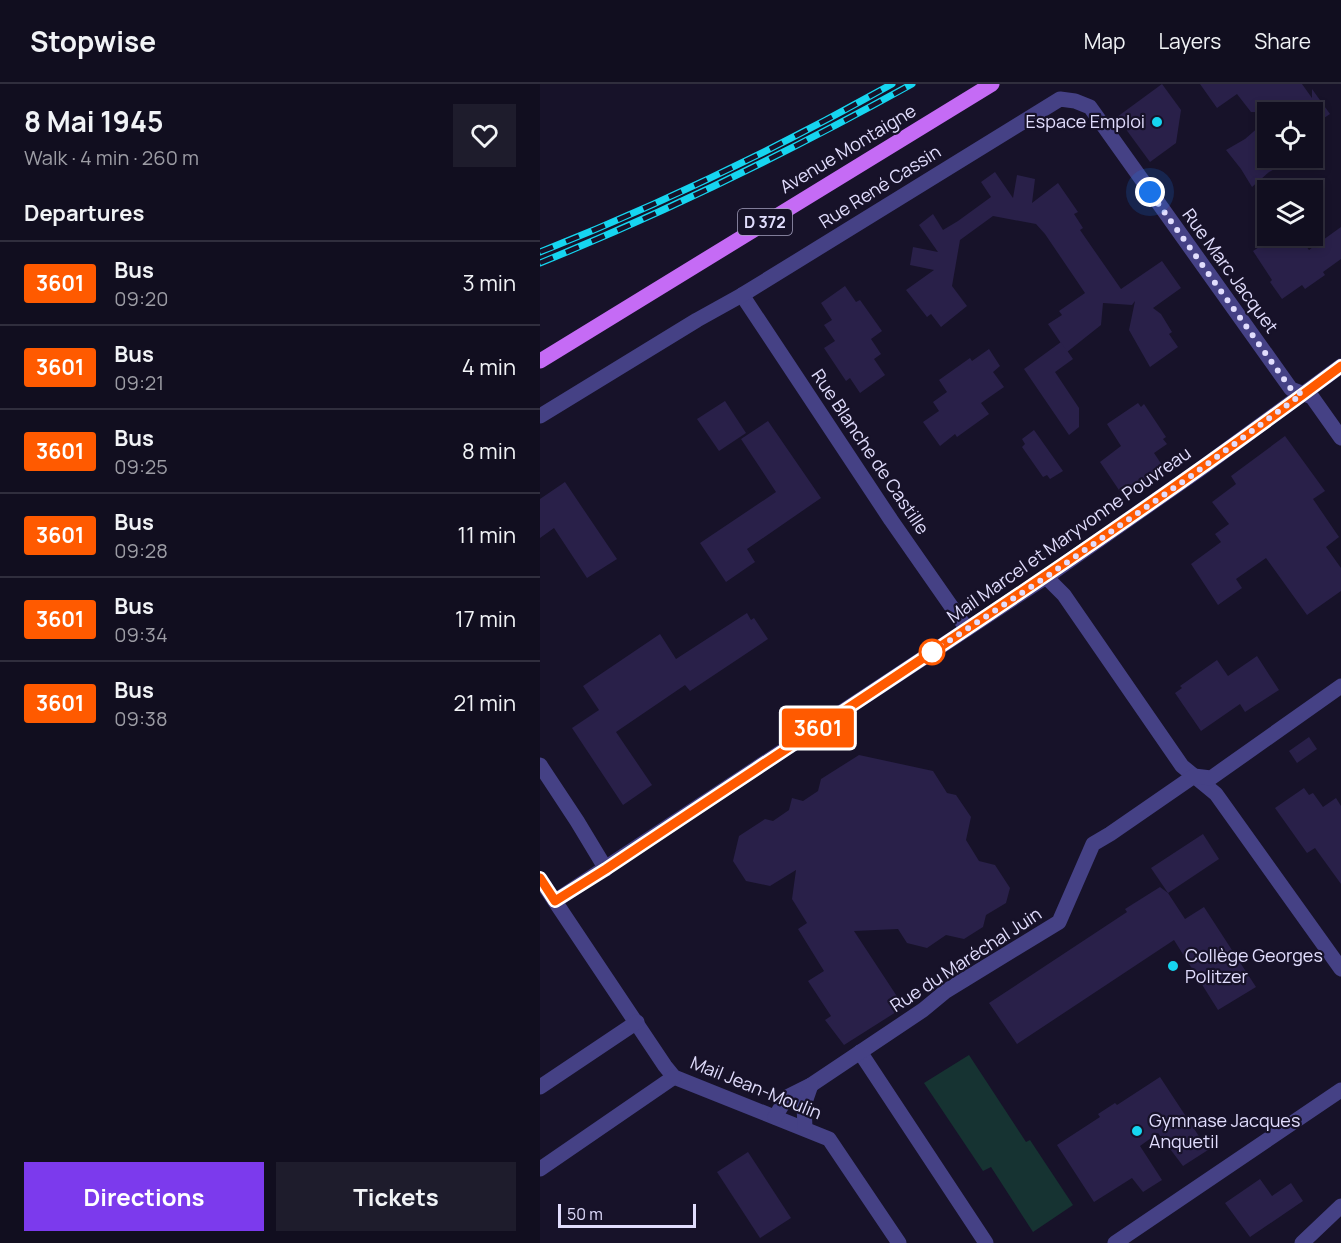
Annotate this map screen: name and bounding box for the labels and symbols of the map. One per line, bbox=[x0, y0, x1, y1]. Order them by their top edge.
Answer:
street label: Avenue Montaigne bbox=[775, 98, 920, 198]
place label: Espace Emploi bbox=[1026, 109, 1145, 133]
marker: Espace Emploi bbox=[1150, 115, 1164, 129]
street label: Rue René Cassin bbox=[814, 139, 945, 233]
your location bbox=[1135, 177, 1165, 207]
street label: Rue Marc Jacquet bbox=[1177, 203, 1284, 338]
road number: D 372 bbox=[738, 209, 792, 235]
street label: Rue Blanche de Castille bbox=[807, 364, 935, 539]
street label: Mail Marcel et Maryvonne Pouvreau bbox=[942, 440, 1195, 628]
unlabelled marker bbox=[919, 639, 945, 665]
line badge: 3601 bbox=[776, 708, 860, 748]
street label: Rue du Maréchal Juin bbox=[885, 901, 1046, 1017]
place label: Collège Georges Politzer bbox=[1185, 943, 1323, 988]
marker: Collège Georges Politzer bbox=[1166, 959, 1180, 973]
street label: Mail Jean-Moulin bbox=[687, 1050, 826, 1124]
place label: Gymnase Jacques Anquetil bbox=[1149, 1108, 1300, 1153]
marker: Gymnase Jacques Anquetil bbox=[1130, 1124, 1144, 1138]
scale bar bbox=[558, 1201, 696, 1228]

